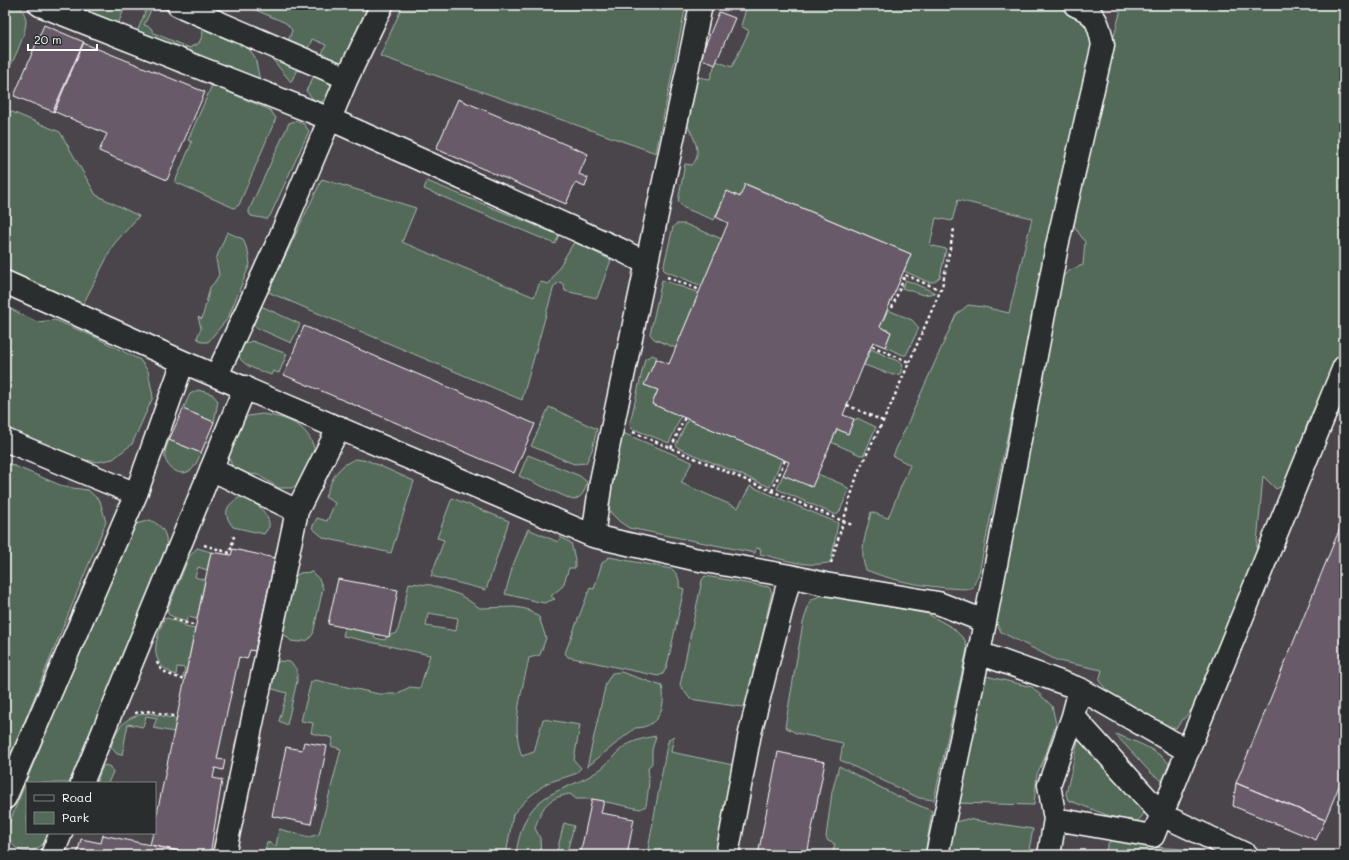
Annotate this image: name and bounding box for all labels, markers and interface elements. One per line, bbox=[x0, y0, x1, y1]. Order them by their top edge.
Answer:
scale bar bbox=[28, 26, 97, 52]
text: 20 m bbox=[34, 31, 62, 47]
legend bbox=[26, 782, 156, 834]
text: Road bbox=[62, 789, 92, 805]
text: Park bbox=[62, 809, 89, 825]

